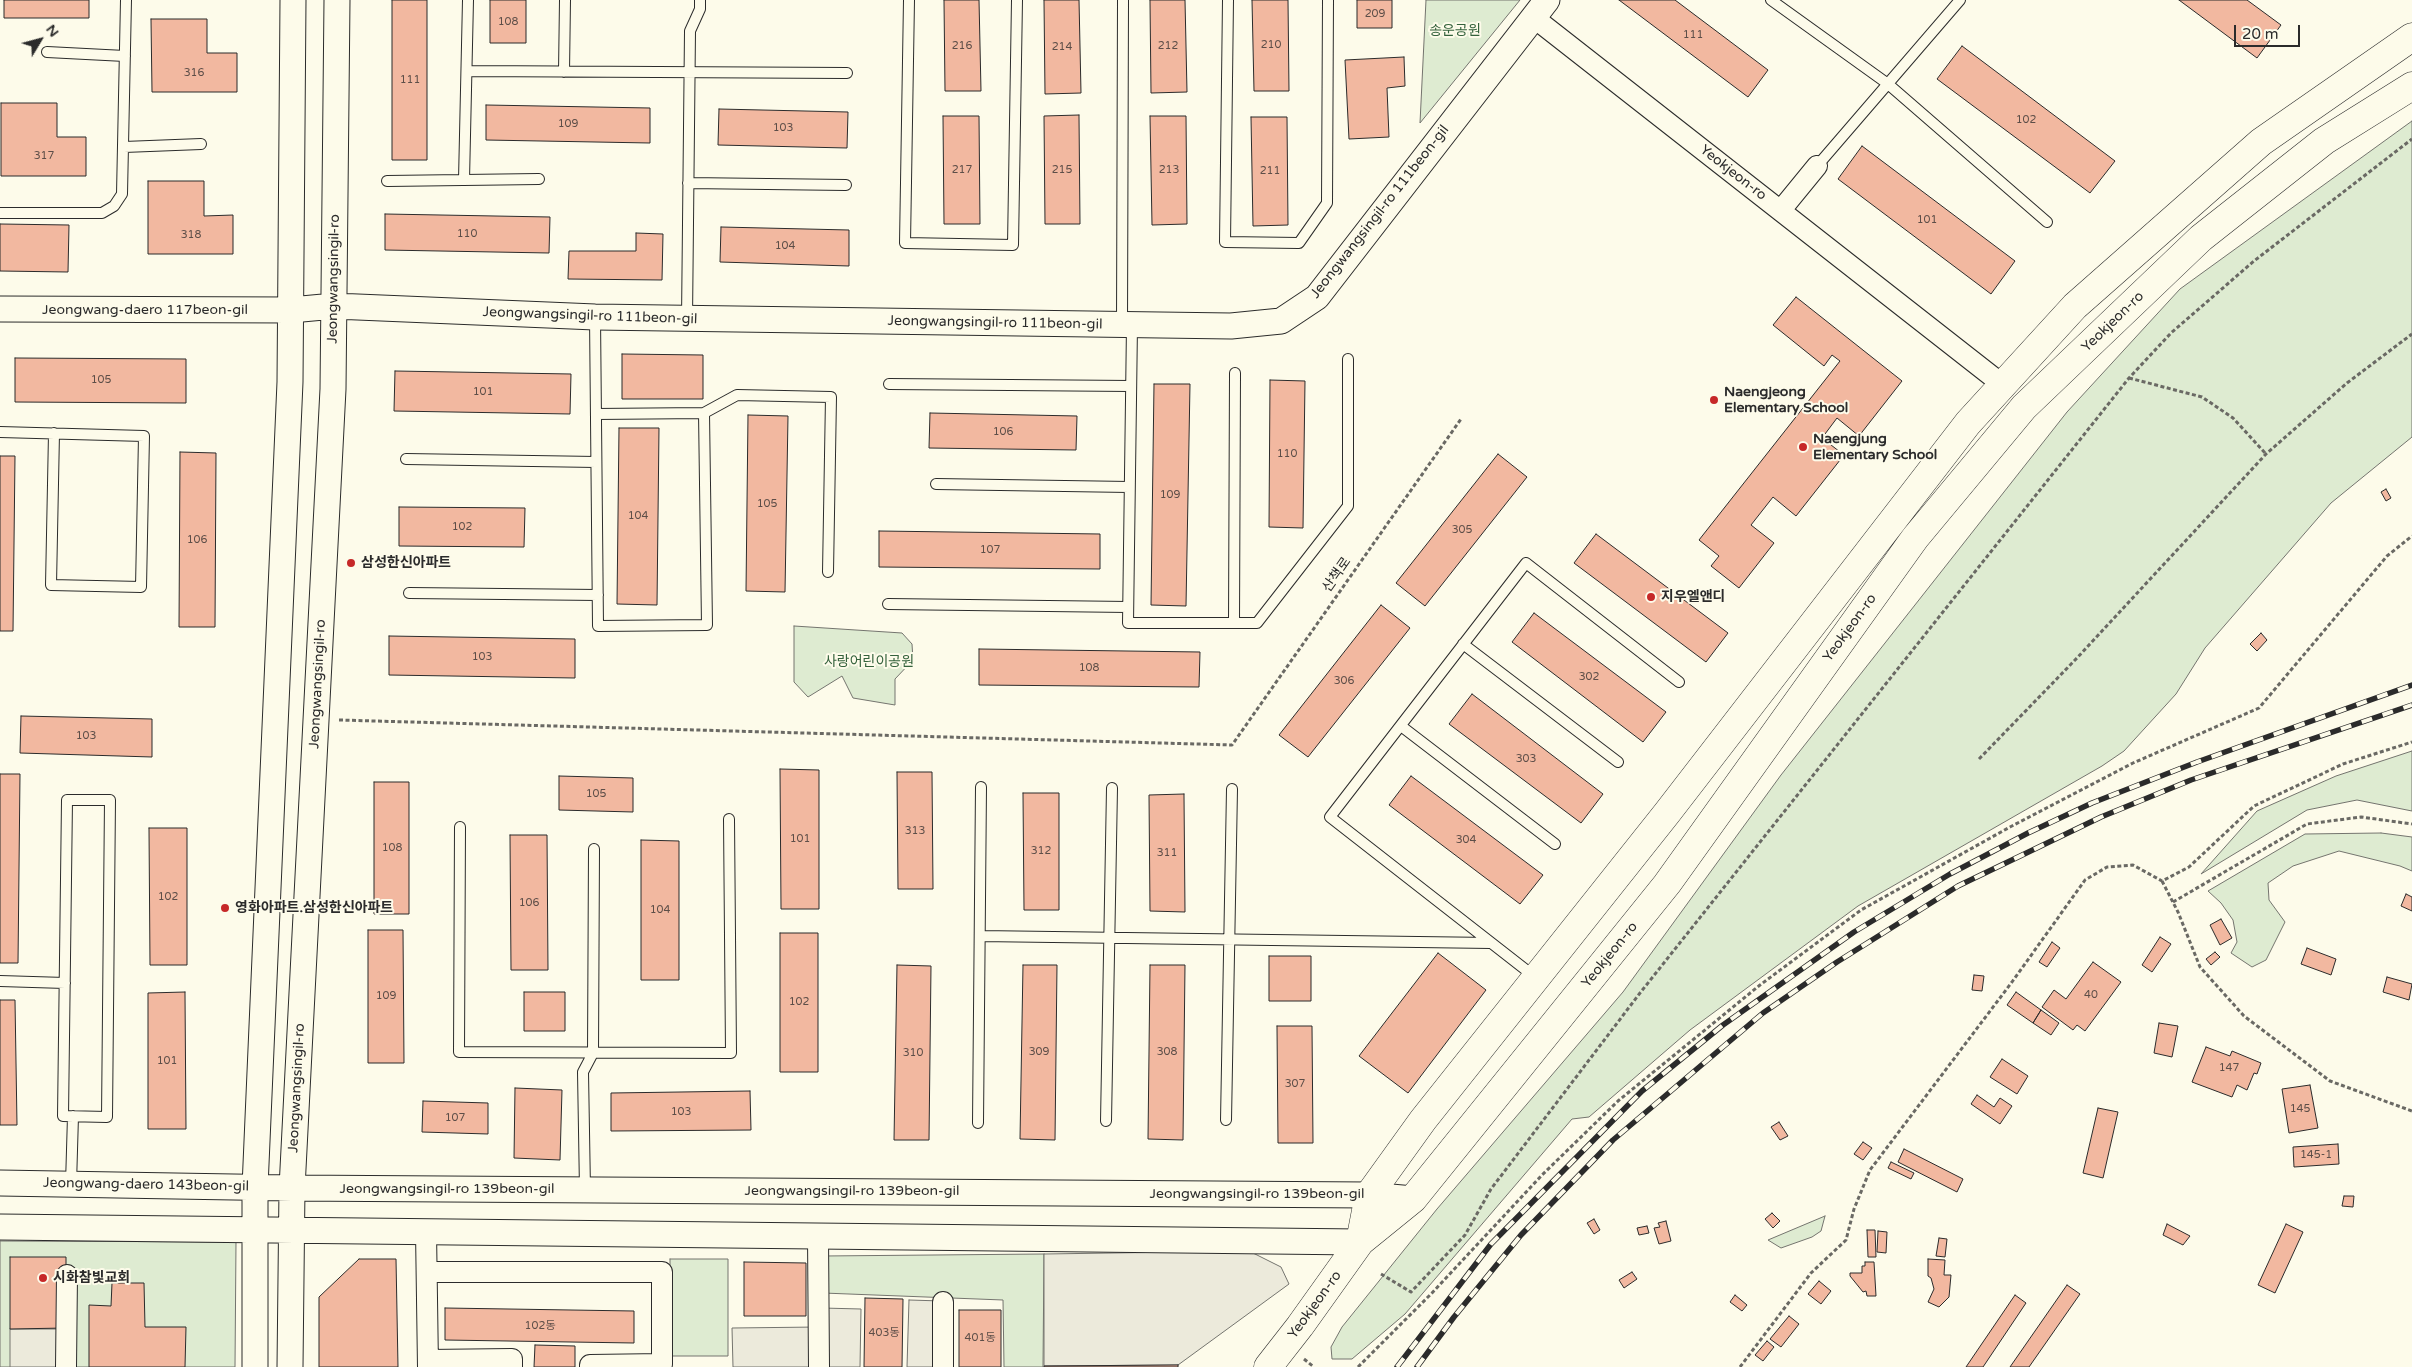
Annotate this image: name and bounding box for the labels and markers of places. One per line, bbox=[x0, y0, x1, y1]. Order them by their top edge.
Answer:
place label: Naengjeong Elementary School bbox=[1724, 384, 1848, 417]
marker: Naengjeong Elementary School bbox=[1708, 394, 1720, 406]
place label: Naengjung Elementary School bbox=[1813, 431, 1937, 464]
marker: Naengjung Elementary School bbox=[1797, 441, 1809, 453]
place label: 삼성한신아파트 bbox=[361, 555, 451, 571]
marker: 삼성한신아파트 bbox=[345, 557, 357, 569]
place label: 지우엘앤디 bbox=[1661, 589, 1725, 605]
marker: 지우엘앤디 bbox=[1645, 591, 1657, 603]
place label: 영화아파트.삼성한신아파트 bbox=[235, 900, 393, 916]
marker: 영화아파트.삼성한신아파트 bbox=[219, 902, 231, 914]
place label: 시화참빛교회 bbox=[53, 1270, 130, 1286]
marker: 시화참빛교회 bbox=[37, 1272, 49, 1284]

